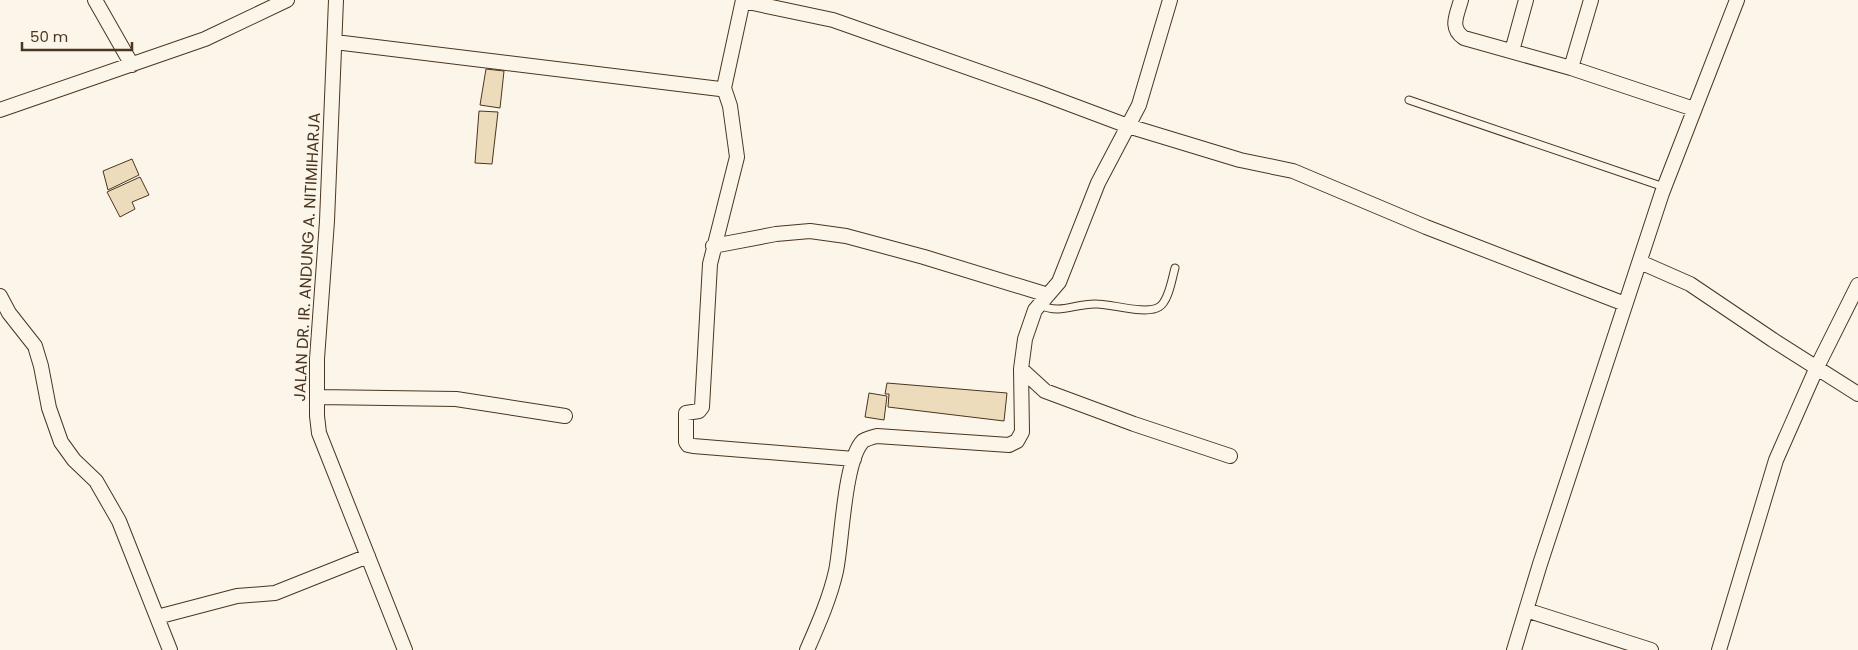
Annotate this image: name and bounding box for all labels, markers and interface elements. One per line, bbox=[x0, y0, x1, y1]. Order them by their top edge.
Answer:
scale bar bbox=[22, 20, 132, 52]
text: 50 m bbox=[30, 26, 68, 47]
street label: JALAN DR. IR. ANDUNG A. NITIMIHARJA bbox=[288, 112, 326, 402]

